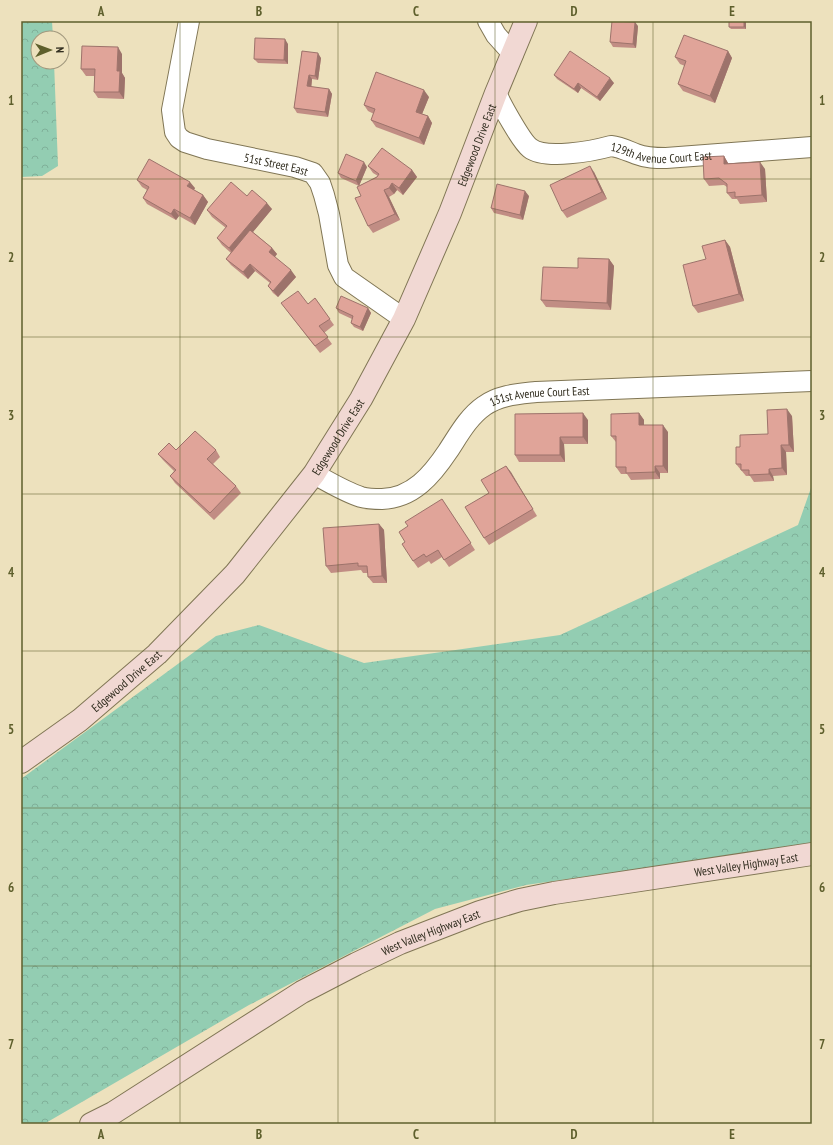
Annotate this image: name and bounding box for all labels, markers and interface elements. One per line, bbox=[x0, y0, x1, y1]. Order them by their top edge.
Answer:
text: A bbox=[97, 3, 105, 20]
text: B bbox=[256, 3, 262, 20]
text: C bbox=[413, 3, 419, 20]
text: D bbox=[571, 3, 578, 20]
text: E bbox=[729, 3, 735, 20]
north arrow bbox=[30, 30, 70, 70]
text: N bbox=[53, 47, 67, 53]
text: 1 bbox=[8, 92, 14, 109]
text: 1 bbox=[819, 92, 825, 109]
street label: Edgewood Drive East bbox=[454, 101, 499, 188]
street label: 129th Avenue Court East bbox=[610, 139, 713, 166]
street label: 51st Street East bbox=[243, 149, 311, 179]
text: 2 bbox=[8, 249, 14, 266]
text: 2 bbox=[819, 249, 825, 266]
street label: 131st Avenue Court East bbox=[486, 382, 590, 409]
street label: Edgewood Drive East bbox=[308, 395, 367, 478]
text: 3 bbox=[8, 407, 14, 424]
text: 3 bbox=[819, 407, 825, 424]
text: 4 bbox=[8, 564, 15, 581]
text: 4 bbox=[819, 564, 826, 581]
street label: Edgewood Drive East bbox=[88, 646, 165, 715]
text: 5 bbox=[8, 721, 14, 738]
text: 5 bbox=[819, 721, 825, 738]
street label: West Valley Highway East bbox=[693, 849, 800, 879]
text: 6 bbox=[8, 879, 14, 896]
text: 6 bbox=[819, 879, 825, 896]
street label: West Valley Highway East bbox=[379, 905, 482, 958]
text: 7 bbox=[8, 1036, 14, 1053]
text: 7 bbox=[819, 1036, 825, 1053]
text: A bbox=[97, 1126, 105, 1143]
text: B bbox=[256, 1126, 262, 1143]
text: C bbox=[413, 1126, 419, 1143]
text: D bbox=[571, 1126, 578, 1143]
text: E bbox=[729, 1126, 735, 1143]

